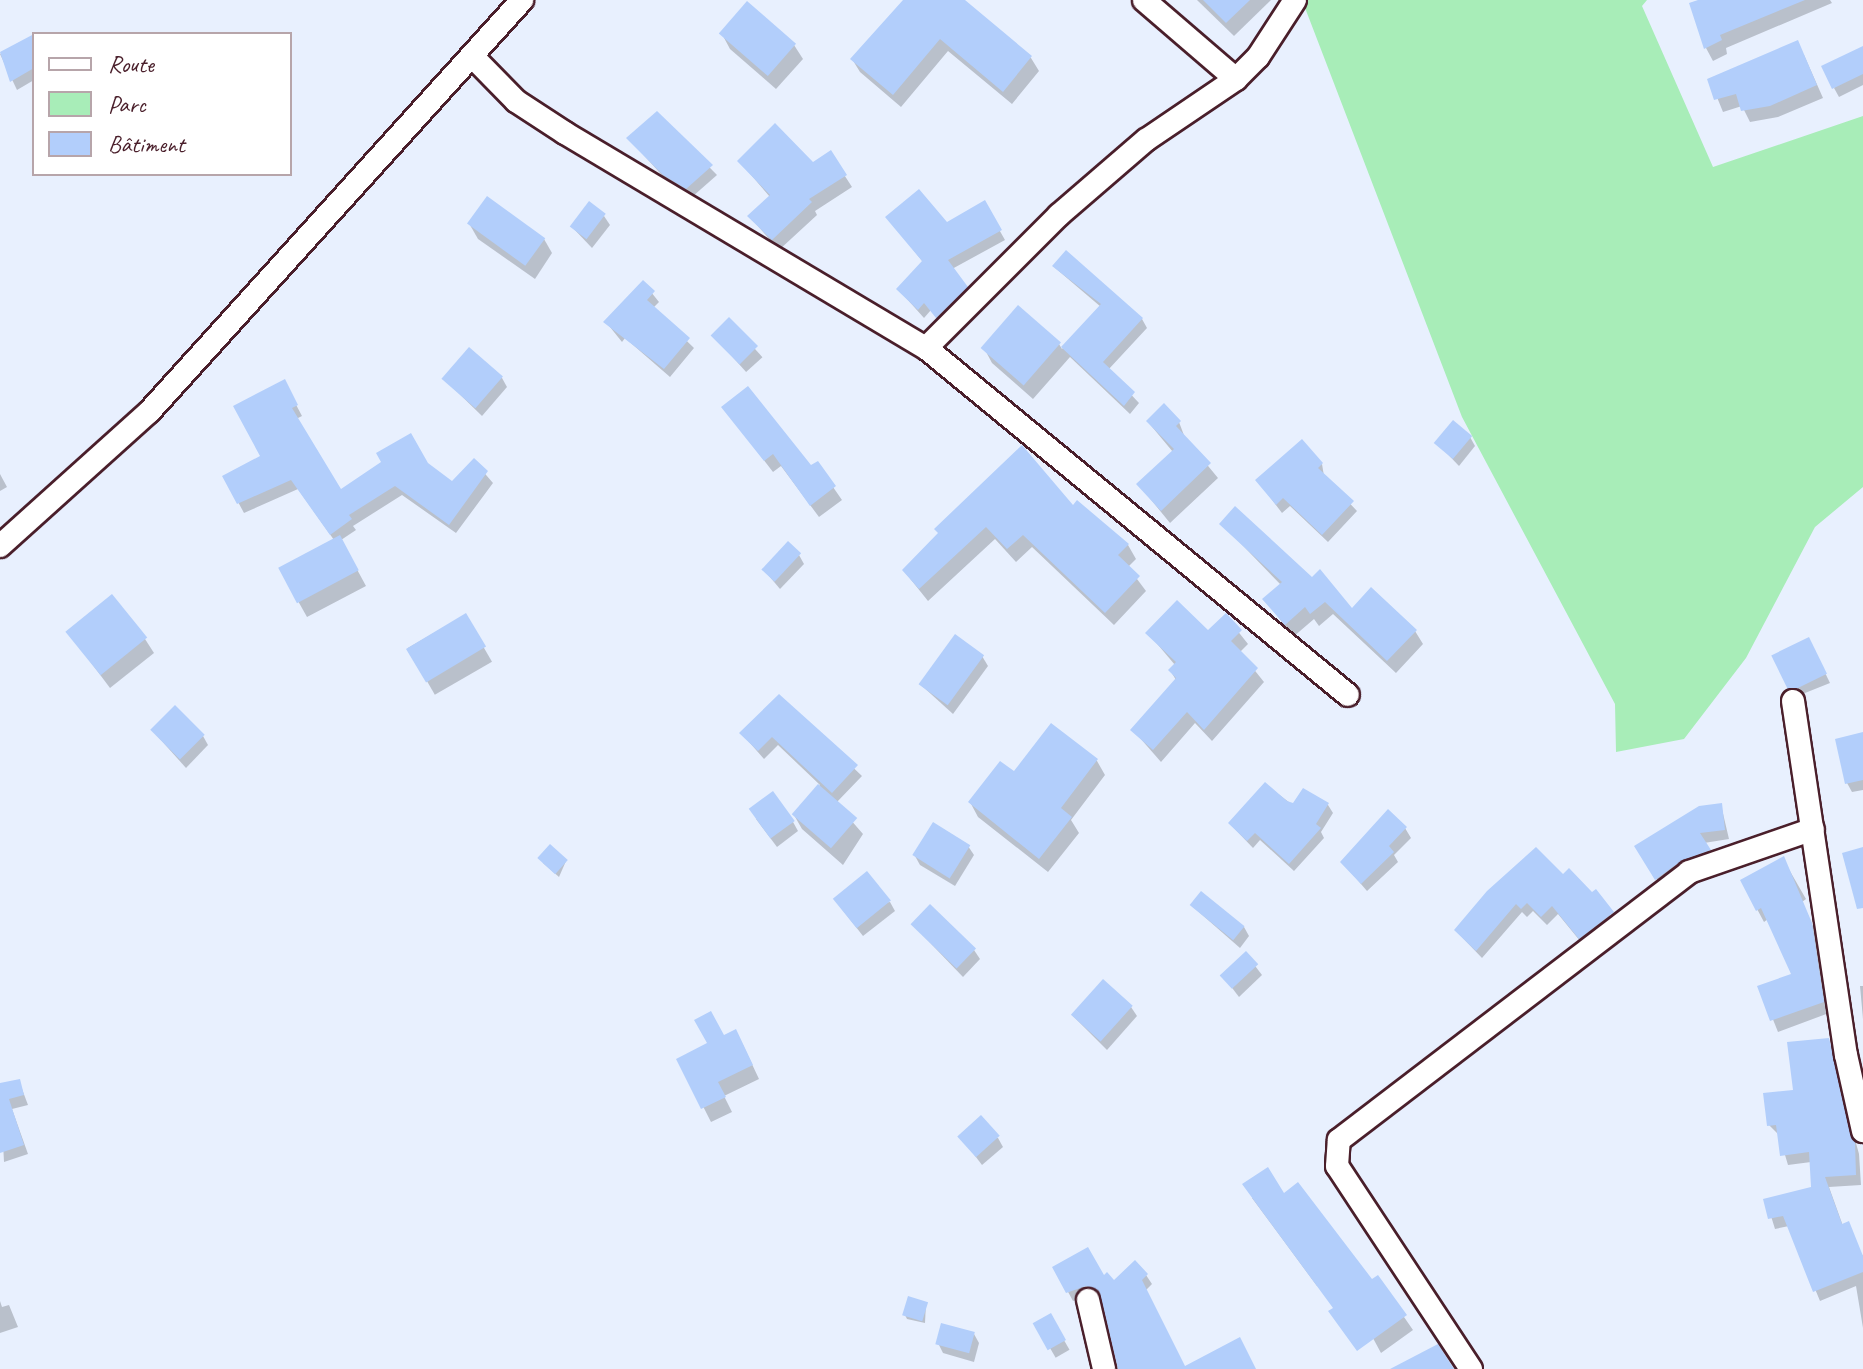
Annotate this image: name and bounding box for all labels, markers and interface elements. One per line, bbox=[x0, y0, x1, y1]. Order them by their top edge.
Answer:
legend bbox=[32, 32, 292, 176]
text: Route bbox=[108, 49, 154, 79]
text: Parc bbox=[108, 89, 146, 119]
text: Bâtiment bbox=[108, 129, 185, 159]

